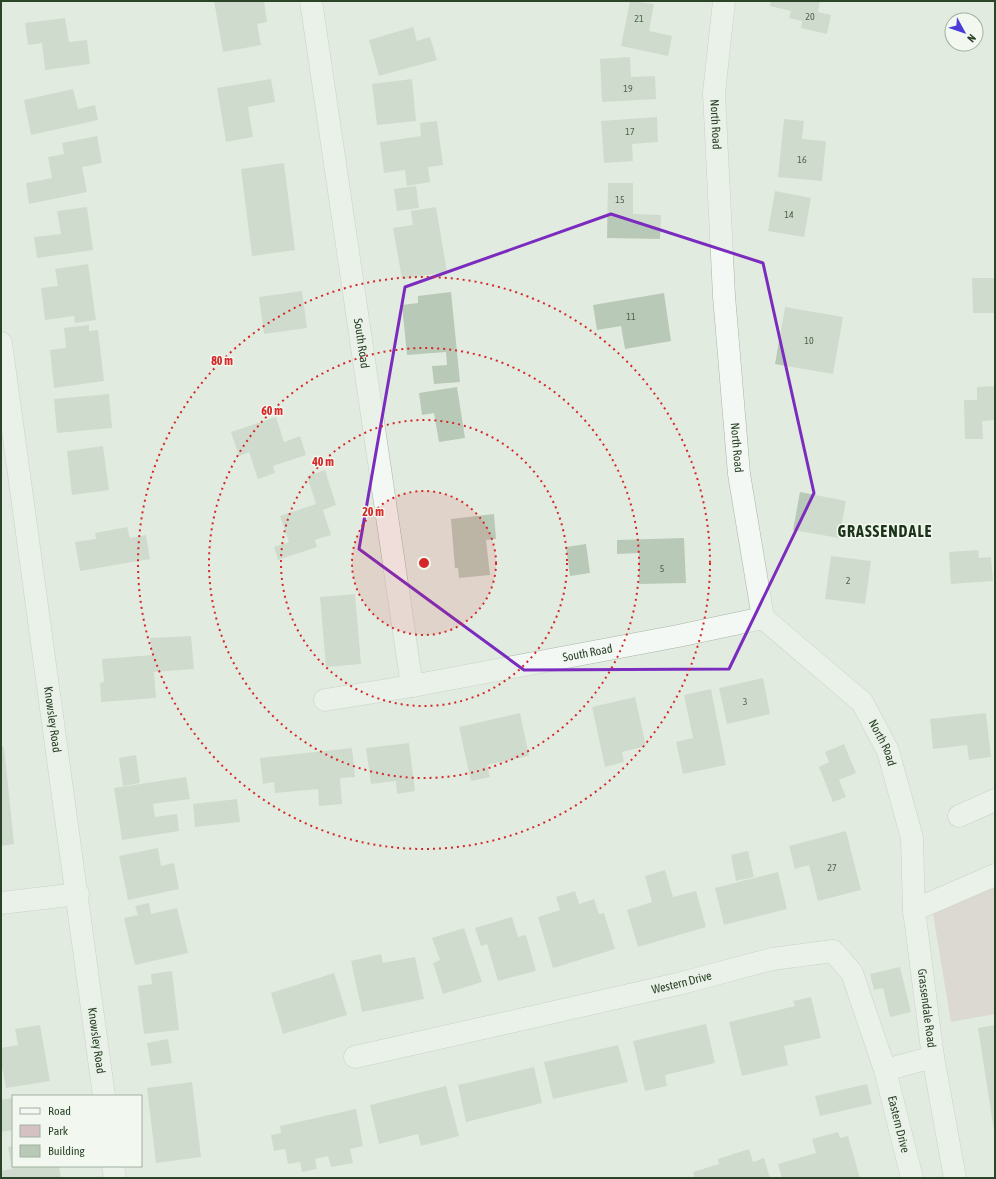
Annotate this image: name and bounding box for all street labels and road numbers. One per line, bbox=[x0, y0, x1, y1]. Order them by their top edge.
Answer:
street label: North Road bbox=[707, 99, 724, 150]
street label: South Road bbox=[351, 317, 372, 369]
street label: North Road bbox=[728, 422, 746, 473]
street label: South Road bbox=[561, 641, 614, 665]
street label: Knowsley Road bbox=[41, 686, 64, 753]
street label: North Road bbox=[866, 717, 899, 768]
street label: Western Drive bbox=[650, 968, 713, 997]
street label: Grassendale Road bbox=[915, 968, 939, 1049]
street label: Knowsley Road bbox=[85, 1007, 108, 1074]
street label: Eastern Drive bbox=[885, 1094, 912, 1154]

